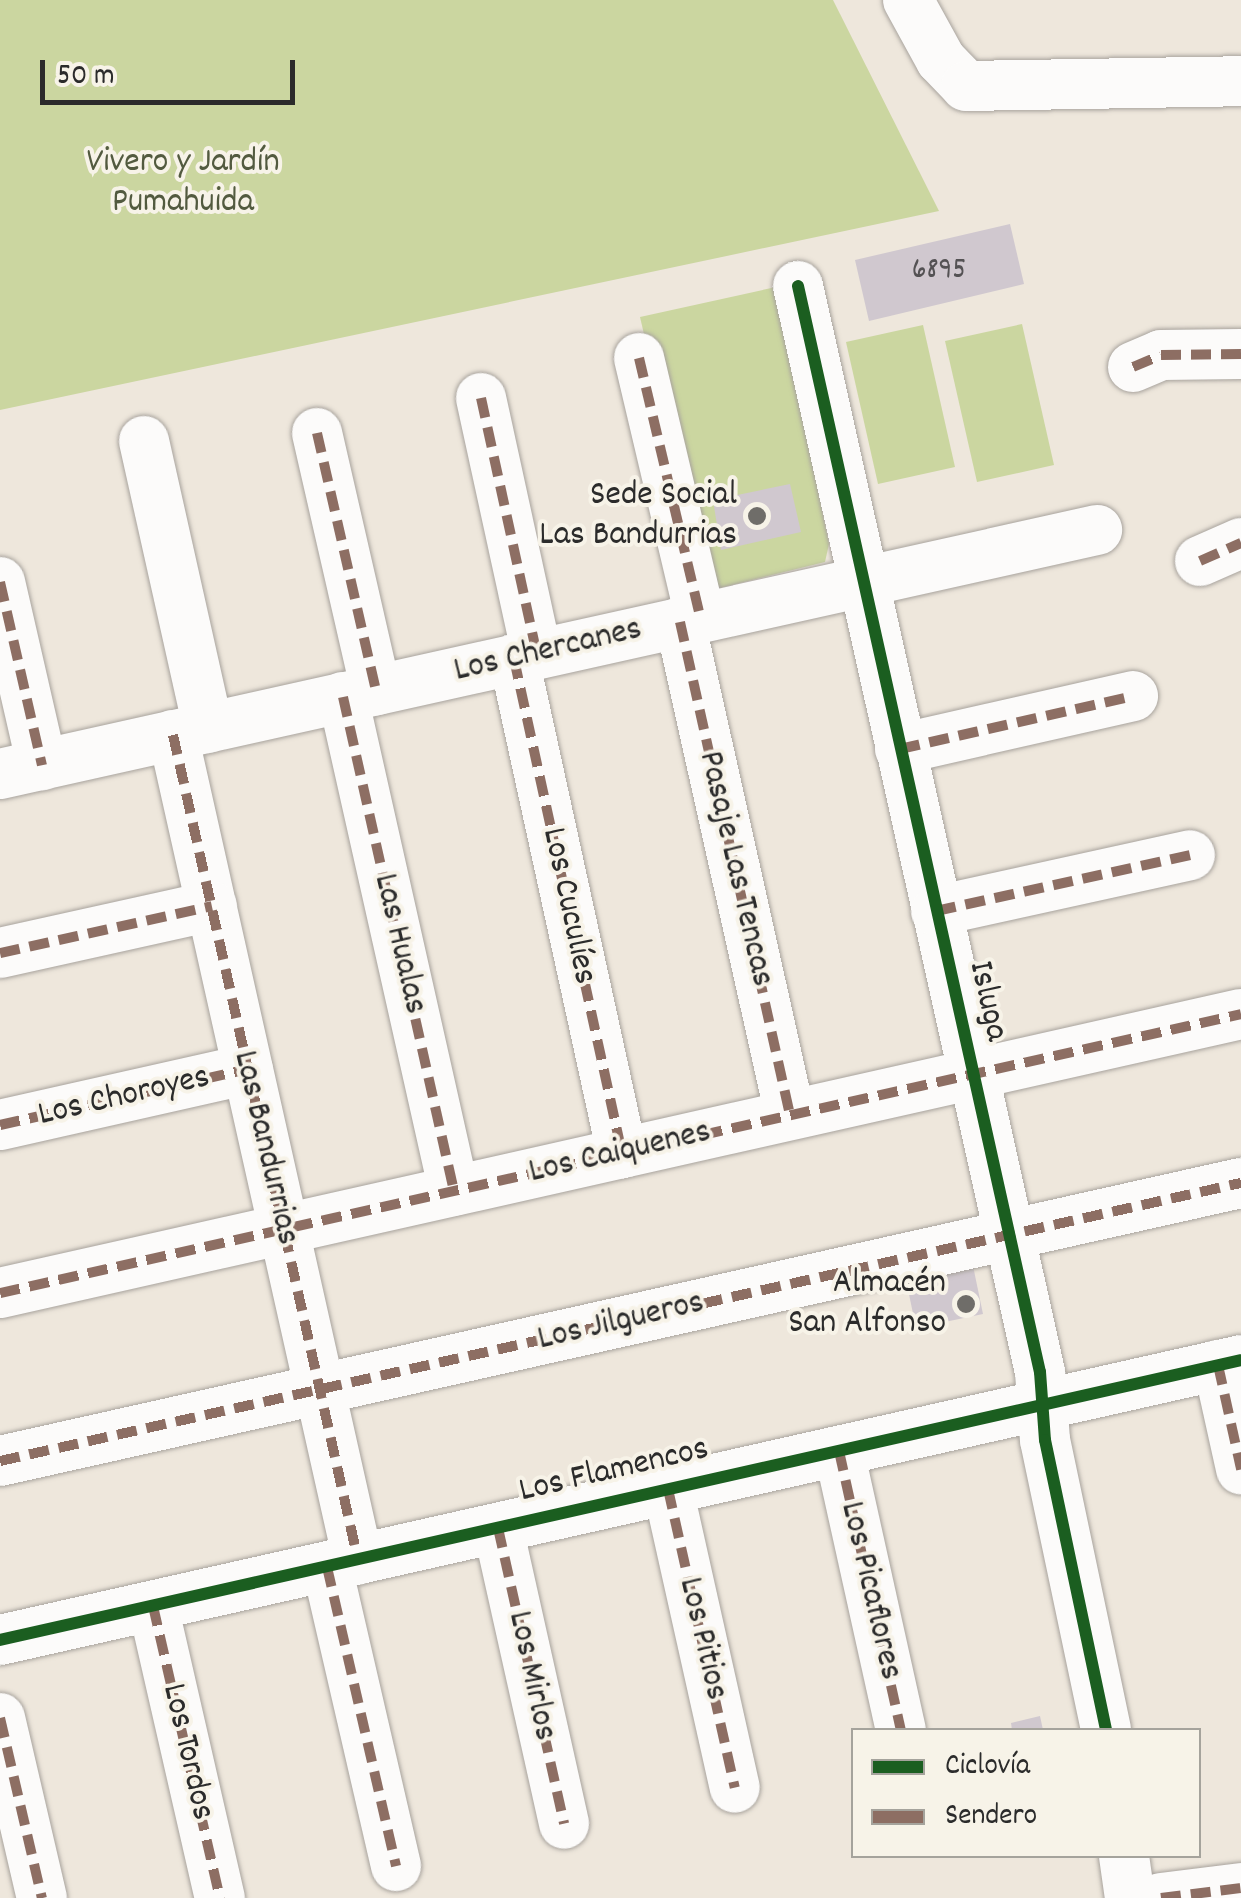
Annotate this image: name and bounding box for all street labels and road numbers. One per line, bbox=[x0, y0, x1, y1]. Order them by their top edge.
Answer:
street label: Los Chercanes bbox=[450, 609, 646, 693]
street label: Pasaje Las Tencas bbox=[688, 747, 782, 991]
street label: Los Cuculíes bbox=[531, 824, 605, 988]
street label: Las Hualas bbox=[363, 870, 435, 1018]
street label: Isluga bbox=[957, 957, 1017, 1045]
street label: Las Bandurrias bbox=[222, 1047, 308, 1249]
street label: Los Choroyes bbox=[34, 1057, 214, 1137]
street label: Los Caiquenes bbox=[525, 1112, 715, 1194]
street label: Los Jilgueros bbox=[534, 1283, 708, 1361]
street label: Los Flamencos bbox=[515, 1429, 713, 1513]
street label: Los Picaflores bbox=[829, 1498, 911, 1684]
street label: Los Pitios bbox=[668, 1574, 736, 1704]
street label: Los Mirlos bbox=[497, 1607, 565, 1745]
street label: Los Tordos bbox=[151, 1680, 223, 1824]

